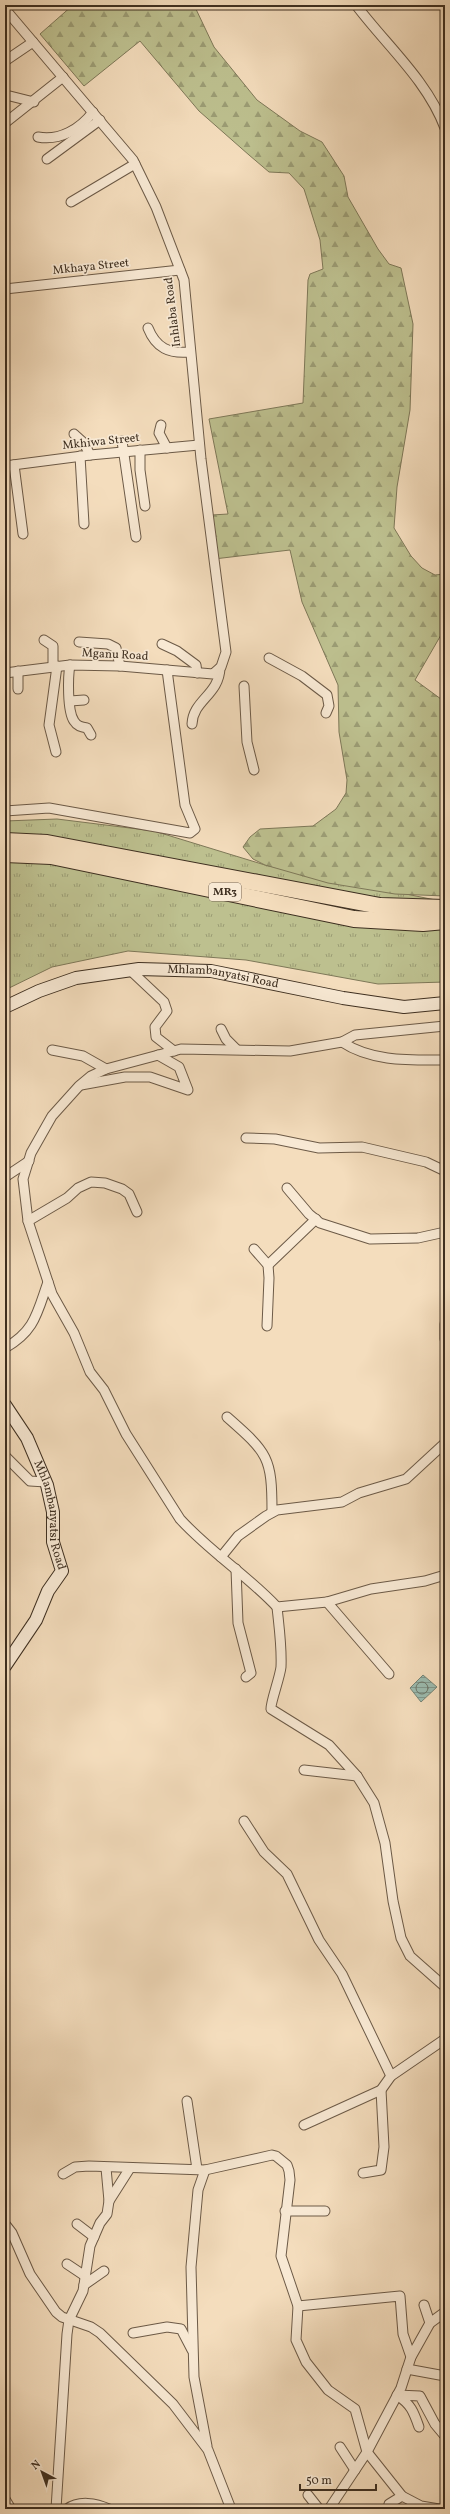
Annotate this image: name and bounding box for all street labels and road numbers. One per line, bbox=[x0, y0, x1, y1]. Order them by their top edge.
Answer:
street label: Mkhaya Street bbox=[52, 255, 130, 279]
street label: Inhlaba Road bbox=[161, 276, 185, 348]
street label: Mkhiwa Street bbox=[62, 430, 140, 454]
street label: Mganu Road bbox=[81, 645, 149, 665]
road number: MR3 bbox=[209, 883, 241, 901]
street label: Mhlambanyatsi Road bbox=[167, 962, 280, 993]
street label: Mhlambanyatsi Road bbox=[29, 1458, 69, 1572]

